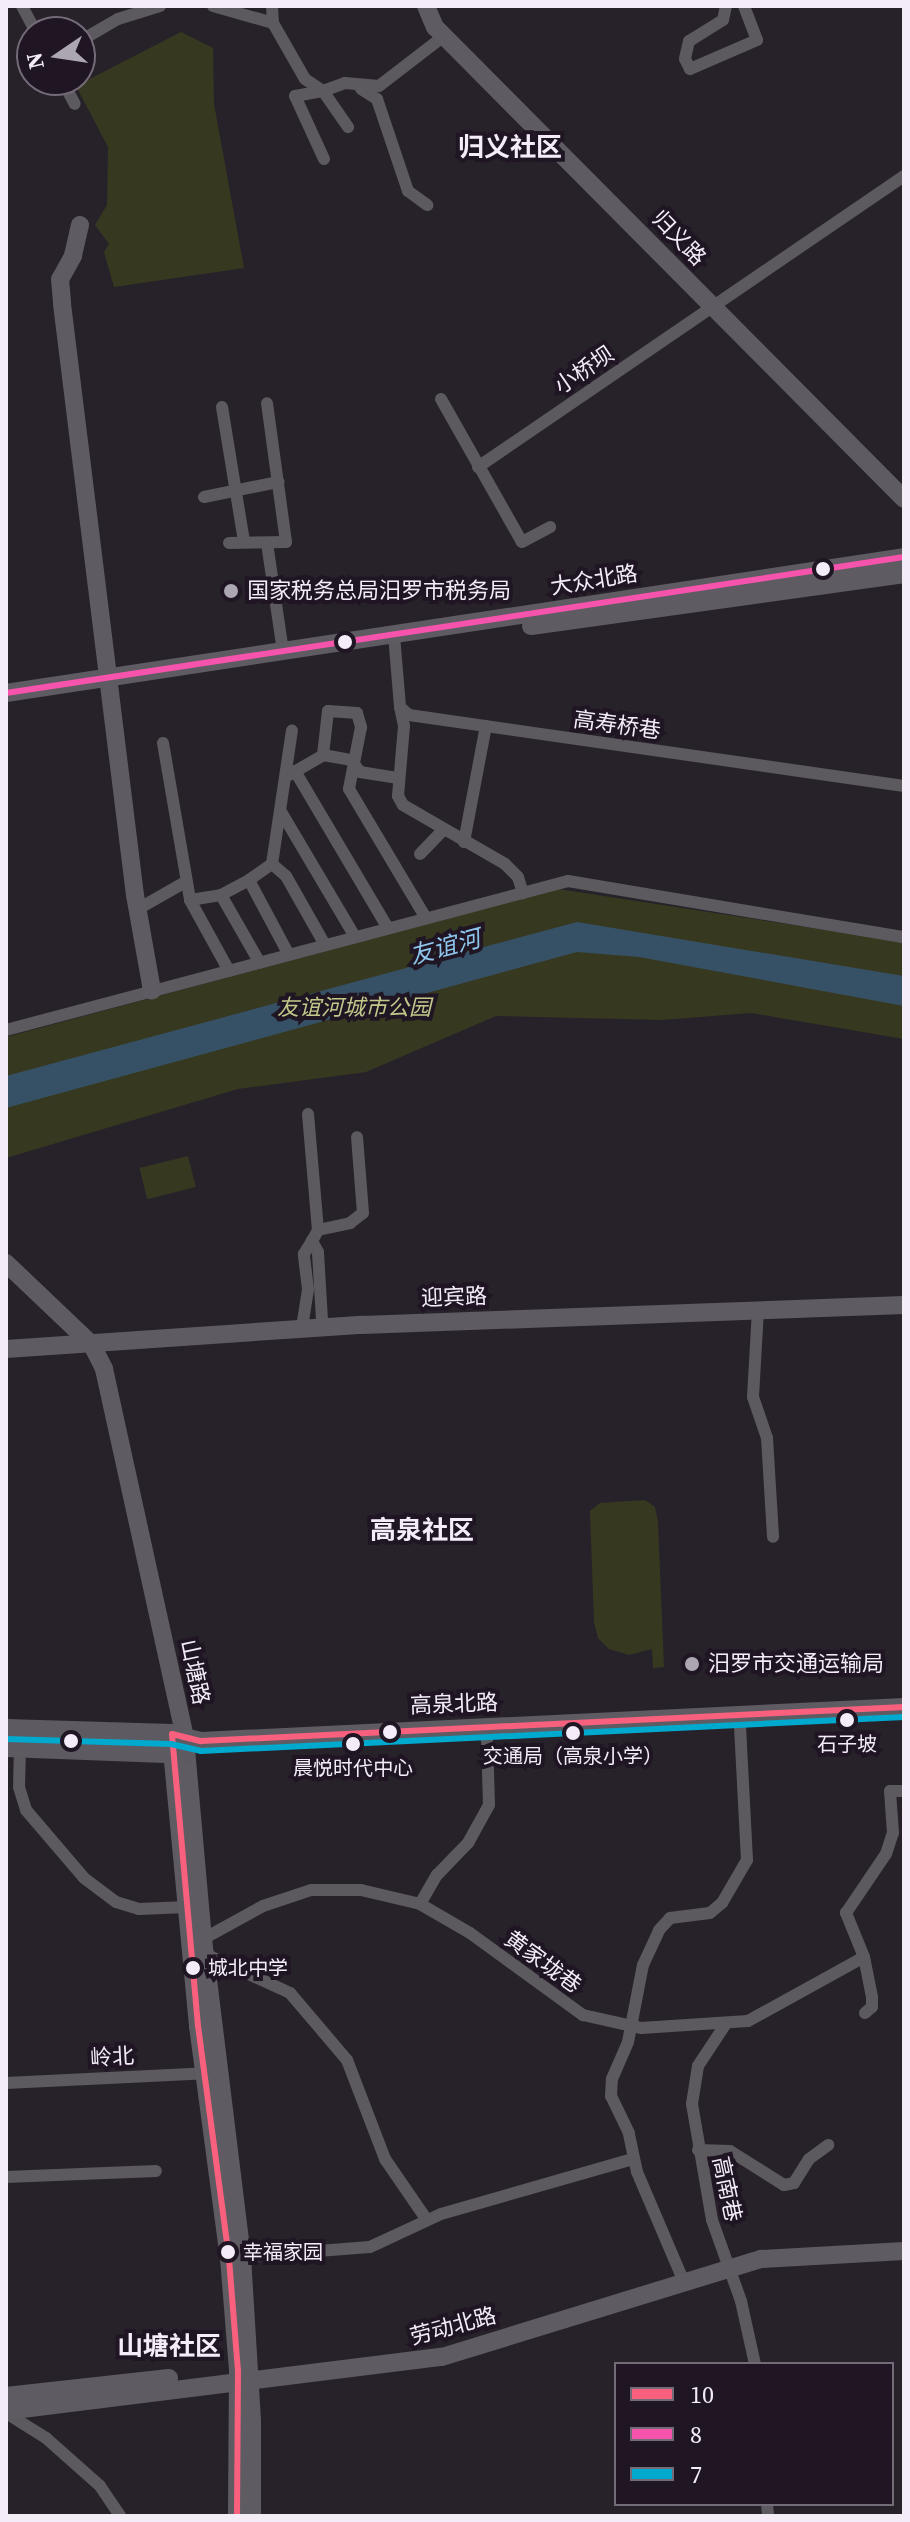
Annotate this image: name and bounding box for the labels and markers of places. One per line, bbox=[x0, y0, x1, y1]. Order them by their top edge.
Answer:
unlabelled marker bbox=[815, 561, 831, 577]
place label: 国家税务总局汨罗市税务局 bbox=[247, 578, 511, 604]
marker: 国家税务总局汨罗市税务局 bbox=[222, 582, 240, 600]
unlabelled marker bbox=[337, 634, 353, 650]
place label: 汨罗市交通运输局 bbox=[708, 1651, 884, 1677]
marker: 汨罗市交通运输局 bbox=[683, 1655, 701, 1673]
marker: 石子坡 bbox=[839, 1712, 855, 1728]
unlabelled marker bbox=[382, 1724, 398, 1740]
marker: 交通局（高泉小学） bbox=[565, 1725, 581, 1741]
place label: 石子坡 bbox=[817, 1732, 877, 1756]
unlabelled marker bbox=[63, 1733, 79, 1749]
marker: 晨悦时代中心 bbox=[345, 1736, 361, 1752]
place label: 交通局（高泉小学） bbox=[483, 1744, 663, 1768]
place label: 晨悦时代中心 bbox=[293, 1756, 413, 1780]
place label: 城北中学 bbox=[208, 1956, 288, 1980]
marker: 城北中学 bbox=[185, 1960, 201, 1976]
place label: 幸福家园 bbox=[243, 2240, 323, 2264]
marker: 幸福家园 bbox=[220, 2244, 236, 2260]

